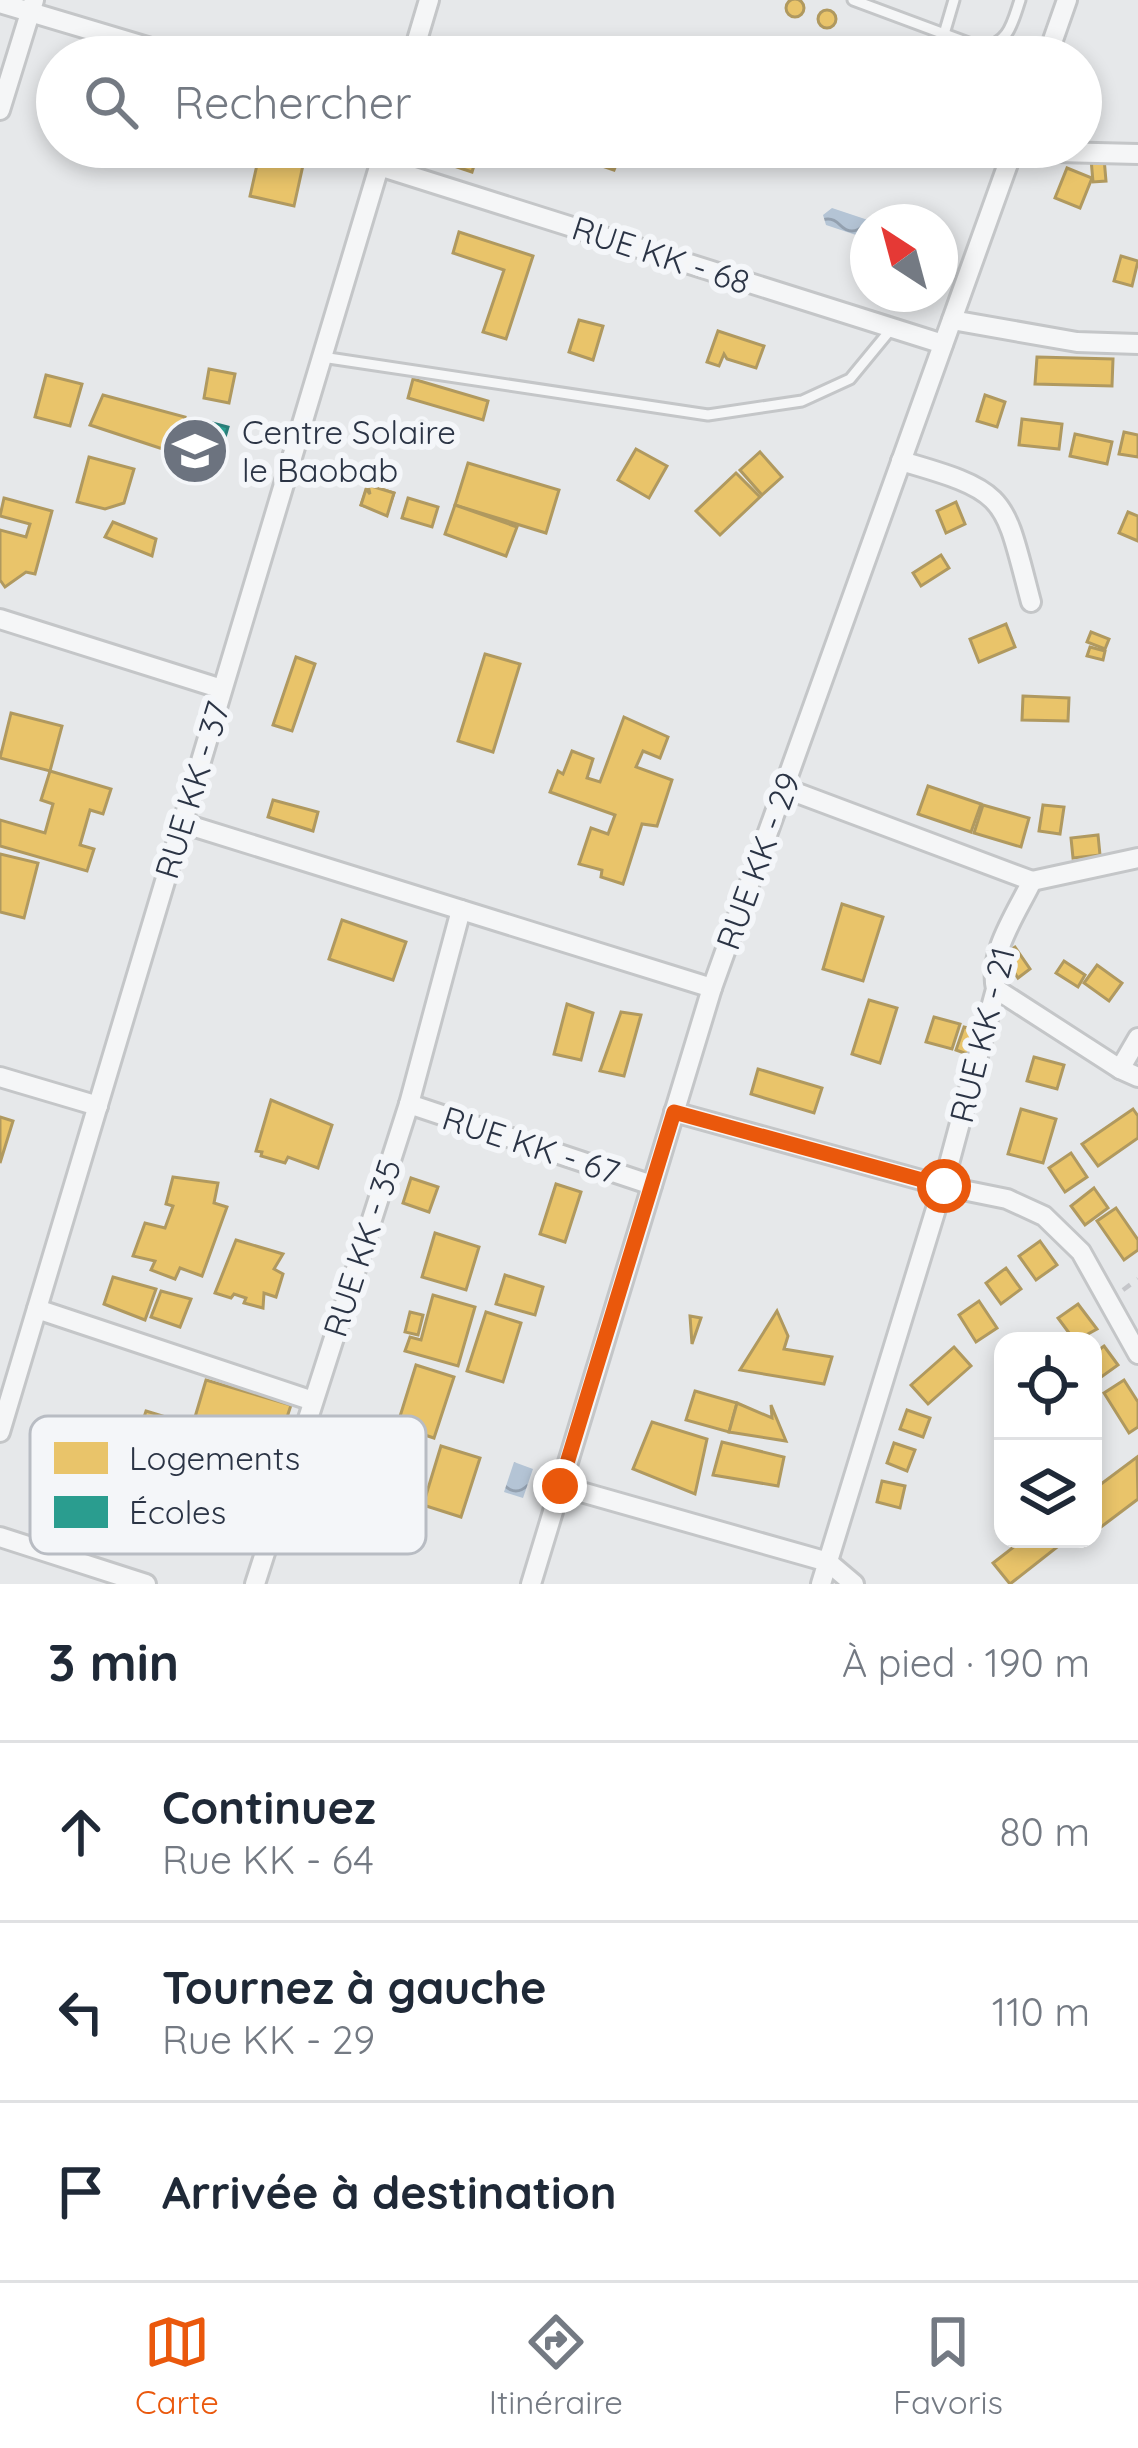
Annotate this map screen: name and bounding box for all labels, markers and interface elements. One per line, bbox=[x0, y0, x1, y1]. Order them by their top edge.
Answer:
search box bbox=[36, 36, 1102, 168]
icon: search bbox=[78, 69, 144, 135]
text: Rechercher bbox=[174, 74, 412, 130]
north arrow bbox=[850, 204, 958, 312]
street label: RUE KK - 68 bbox=[567, 207, 755, 302]
place label: Centre Solaire le Baobab bbox=[242, 411, 456, 490]
school or university icon: Centre Solaire le Baobab bbox=[160, 416, 230, 486]
street label: RUE KK - 37 bbox=[145, 696, 238, 883]
street label: RUE KK - 29 bbox=[707, 767, 808, 955]
street label: RUE KK - 21 bbox=[940, 943, 1023, 1127]
street label: RUE KK - 67 bbox=[438, 1097, 625, 1192]
street label: RUE KK - 35 bbox=[314, 1154, 409, 1342]
route start bbox=[917, 1159, 971, 1213]
map controls bbox=[994, 1332, 1102, 1548]
button: locate bbox=[994, 1332, 1102, 1440]
legend bbox=[30, 1416, 426, 1554]
text: Logements bbox=[129, 1437, 300, 1478]
button: layers bbox=[994, 1440, 1102, 1548]
route end bbox=[533, 1459, 587, 1513]
text: Écoles bbox=[129, 1491, 226, 1532]
text: 3 min bbox=[48, 1630, 179, 1694]
text: À pied · 190 m bbox=[842, 1638, 1090, 1687]
text: Continuez bbox=[162, 1779, 376, 1835]
icon: ahead bbox=[48, 1799, 114, 1865]
text: 80 m bbox=[1000, 1807, 1090, 1856]
text: Rue KK - 64 bbox=[162, 1835, 374, 1884]
text: Tournez à gauche bbox=[162, 1959, 546, 2015]
icon: left bbox=[48, 1979, 114, 2045]
text: 110 m bbox=[992, 1987, 1090, 2036]
text: Rue KK - 29 bbox=[162, 2015, 375, 2064]
icon: arrive bbox=[48, 2159, 114, 2225]
text: Arrivée à destination bbox=[162, 2164, 617, 2220]
tab: Carte bbox=[135, 2309, 219, 2422]
tab: Itinéraire bbox=[489, 2309, 623, 2422]
tab: Favoris bbox=[893, 2309, 1003, 2422]

